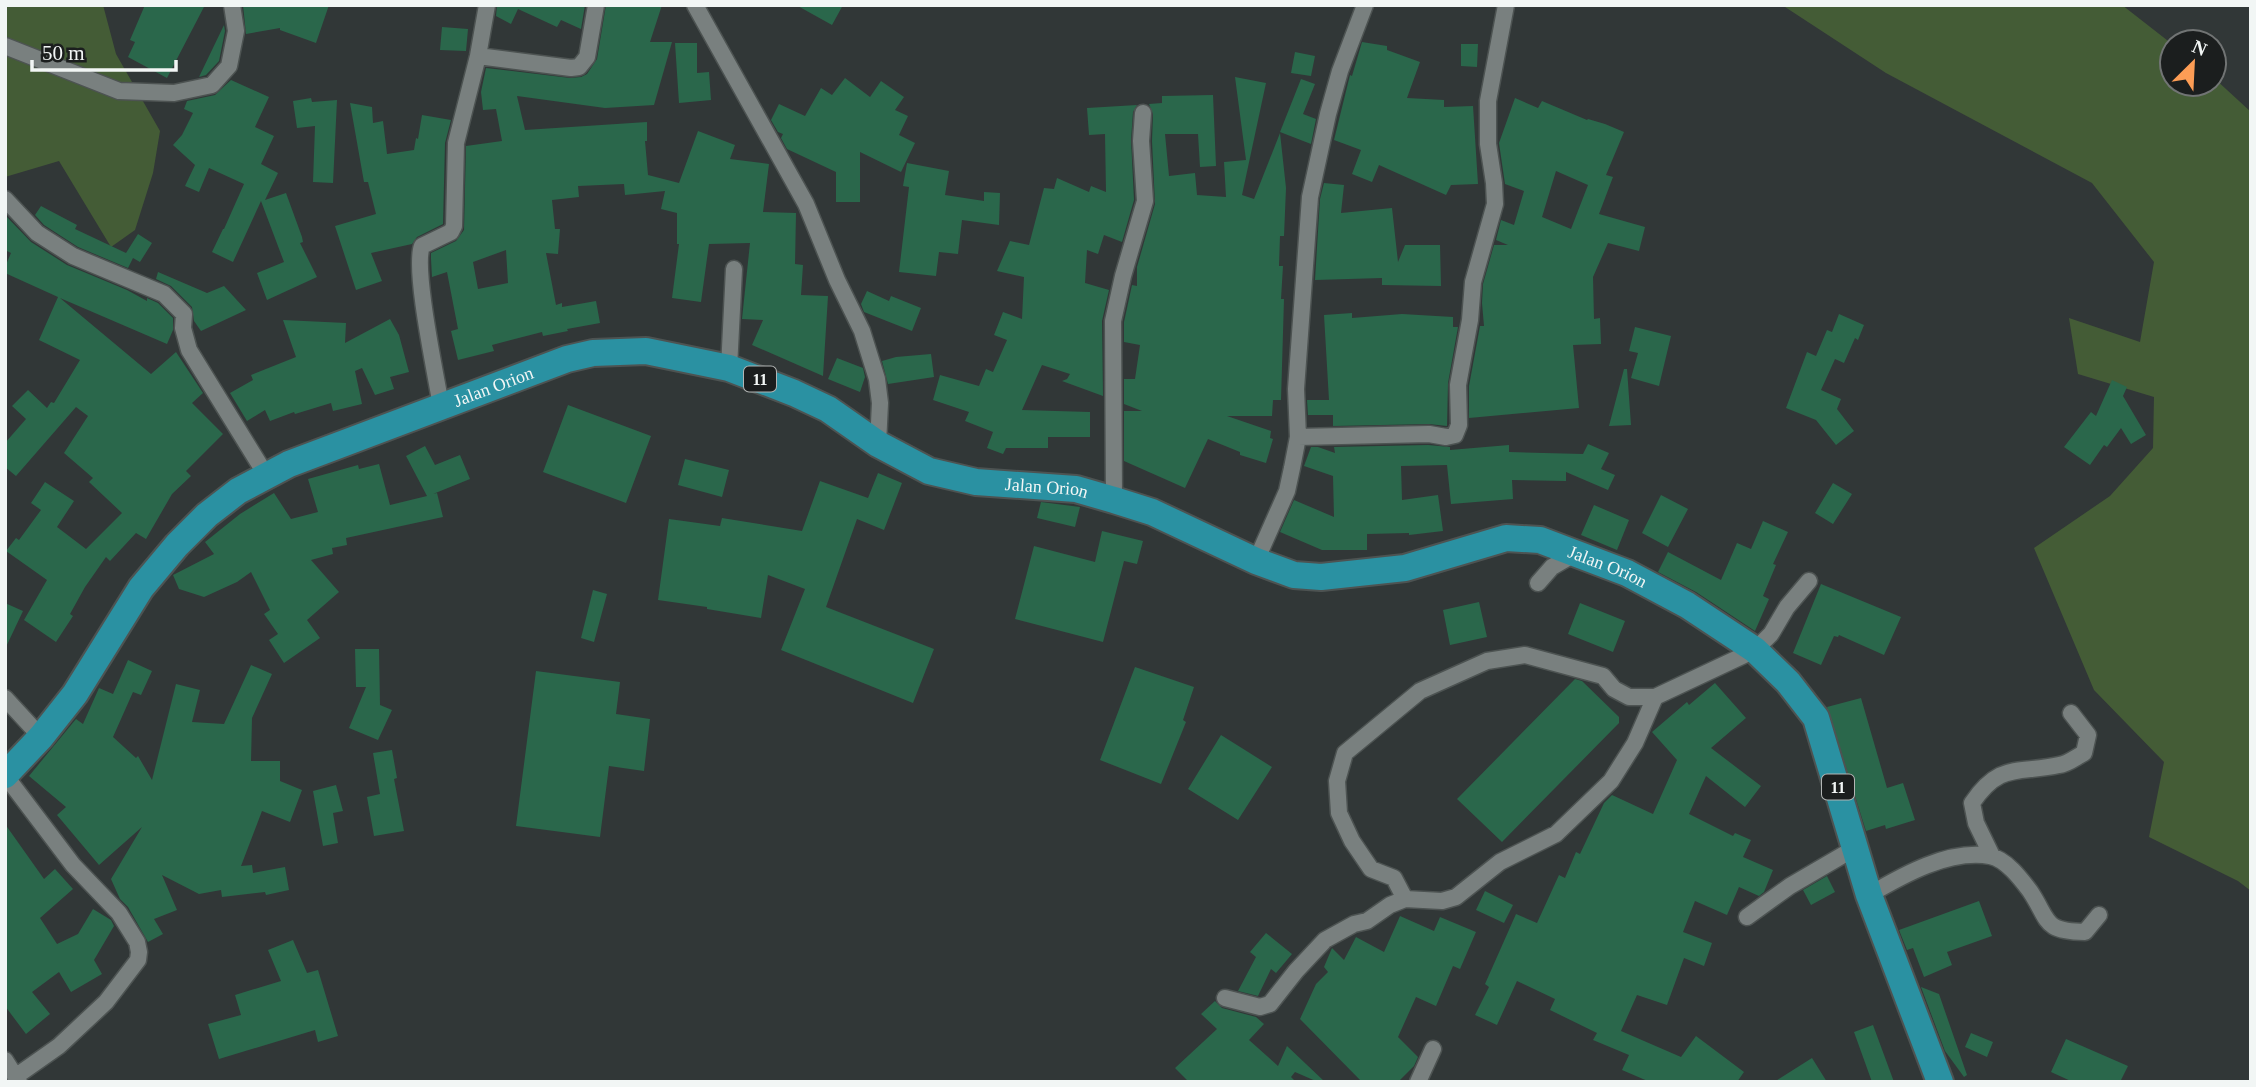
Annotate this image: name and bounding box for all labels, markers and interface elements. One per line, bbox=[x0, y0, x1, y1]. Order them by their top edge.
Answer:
scale bar bbox=[32, 28, 175, 72]
north arrow bbox=[2158, 28, 2228, 98]
text: N bbox=[2189, 36, 2210, 60]
text: 50 m bbox=[42, 41, 85, 65]
street label: Jalan Orion bbox=[451, 363, 536, 411]
road number: 11 bbox=[744, 366, 776, 392]
street label: Jalan Orion bbox=[1004, 474, 1091, 502]
street label: Jalan Orion bbox=[1565, 542, 1651, 592]
road number: 11 bbox=[1822, 774, 1854, 800]

